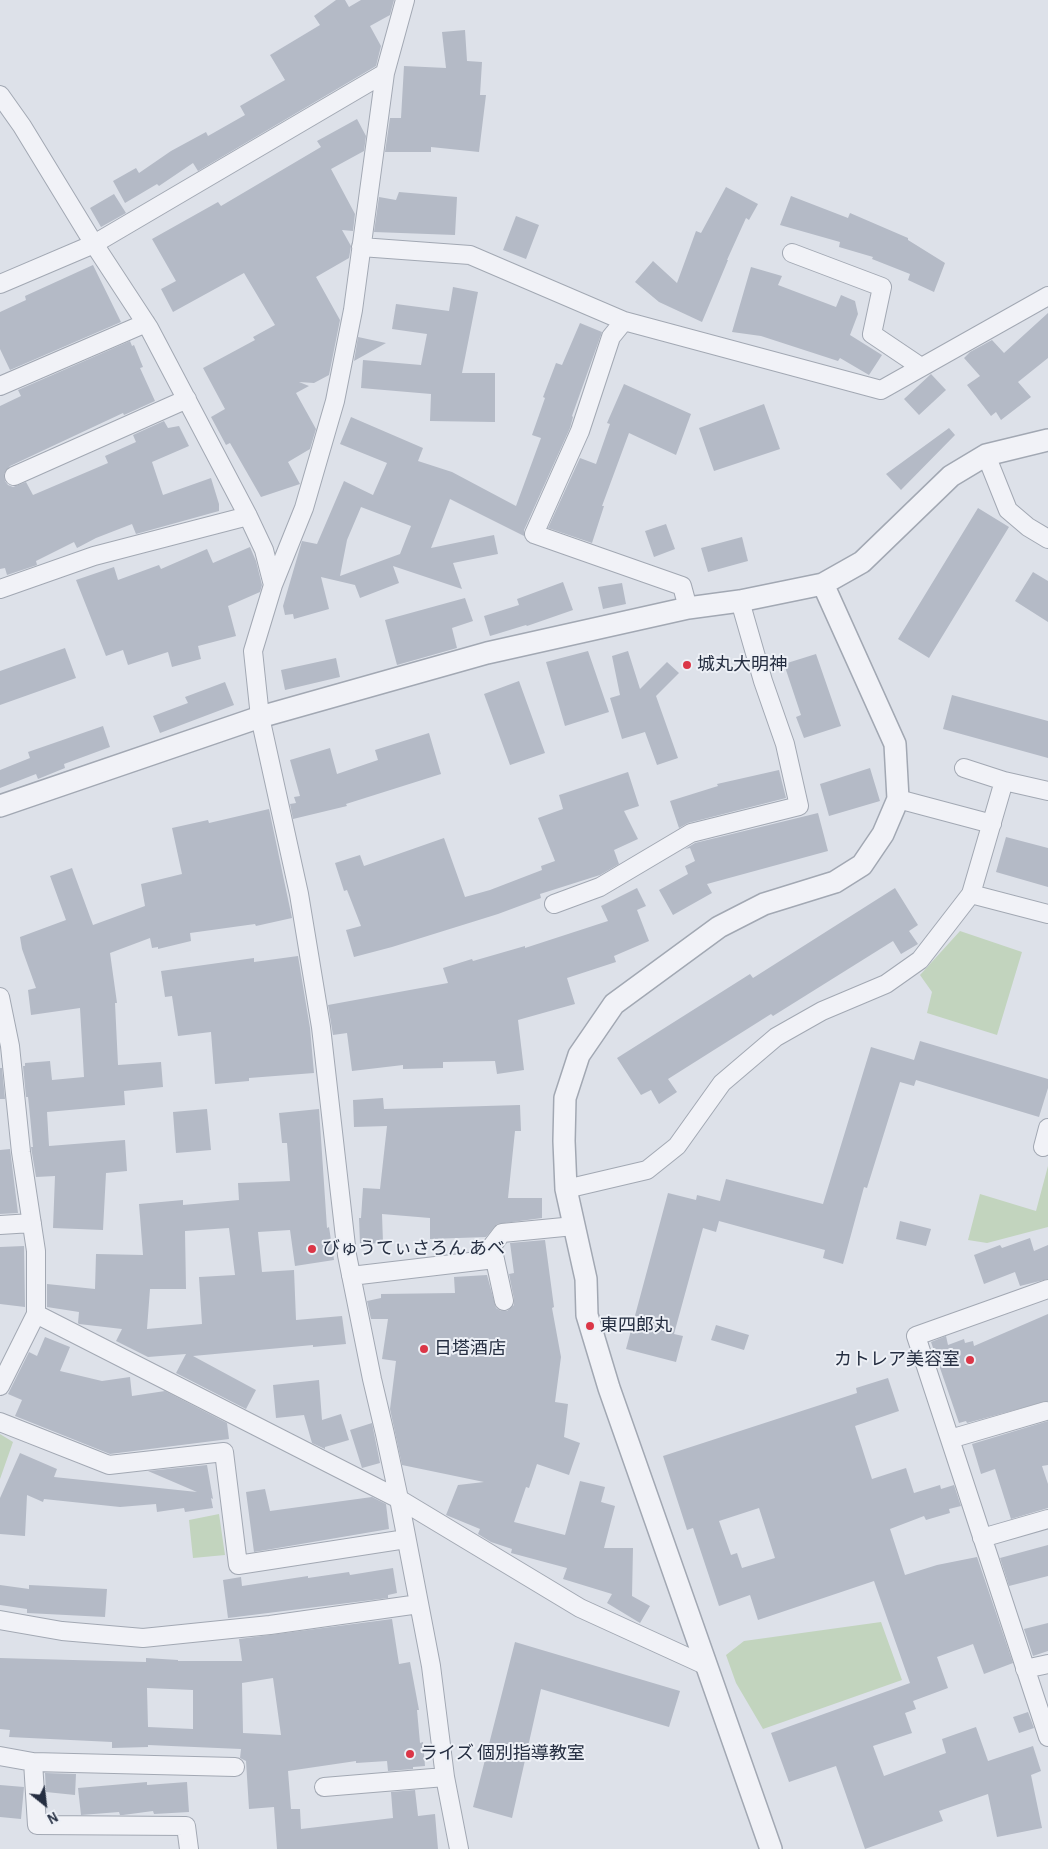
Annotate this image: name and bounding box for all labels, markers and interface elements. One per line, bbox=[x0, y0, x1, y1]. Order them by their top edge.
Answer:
place label: 城丸大明神 bbox=[697, 654, 787, 676]
marker: 城丸大明神 bbox=[681, 659, 693, 671]
place label: びゅうてぃさろん あべ bbox=[322, 1238, 505, 1260]
marker: びゅうてぃさろん あべ bbox=[306, 1243, 318, 1255]
place label: 東四郎丸 bbox=[600, 1315, 672, 1337]
marker: 東四郎丸 bbox=[584, 1320, 596, 1332]
place label: 日塔酒店 bbox=[434, 1338, 506, 1360]
marker: 日塔酒店 bbox=[418, 1343, 430, 1355]
place label: カトレア美容室 bbox=[834, 1349, 960, 1371]
marker: カトレア美容室 bbox=[964, 1354, 976, 1366]
place label: ライズ 個別指導教室 bbox=[420, 1743, 585, 1765]
marker: ライズ 個別指導教室 bbox=[404, 1748, 416, 1760]
north arrow bbox=[20, 1779, 70, 1829]
text: N bbox=[45, 1809, 60, 1826]

